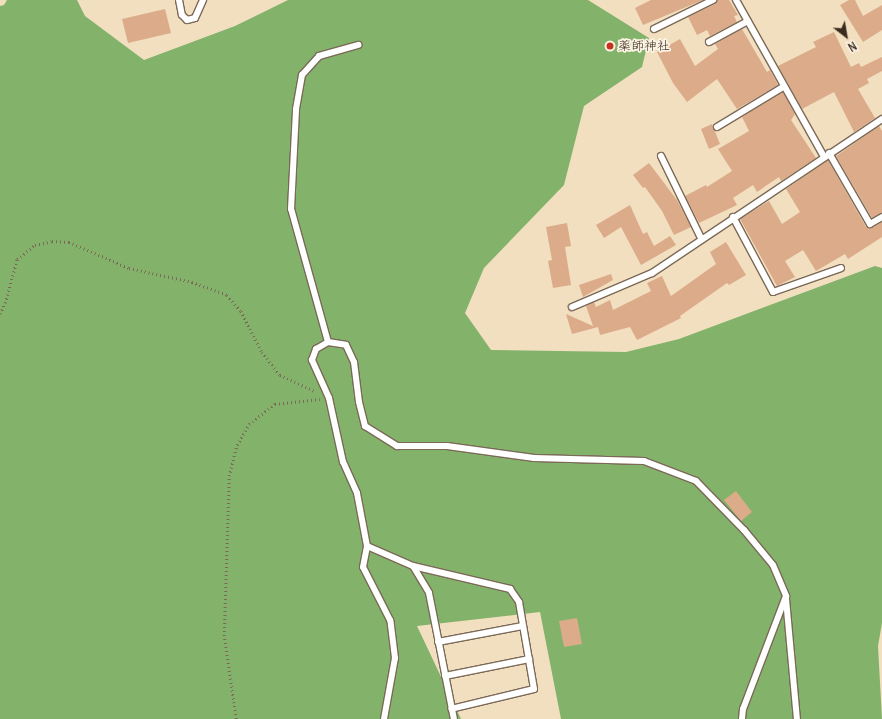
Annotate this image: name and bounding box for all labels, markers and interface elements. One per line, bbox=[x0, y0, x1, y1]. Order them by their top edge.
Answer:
north arrow bbox=[826, 16, 866, 56]
place label: 薬師神社 bbox=[618, 38, 670, 54]
text: N bbox=[845, 38, 859, 54]
marker: 薬師神社 bbox=[605, 41, 615, 51]

